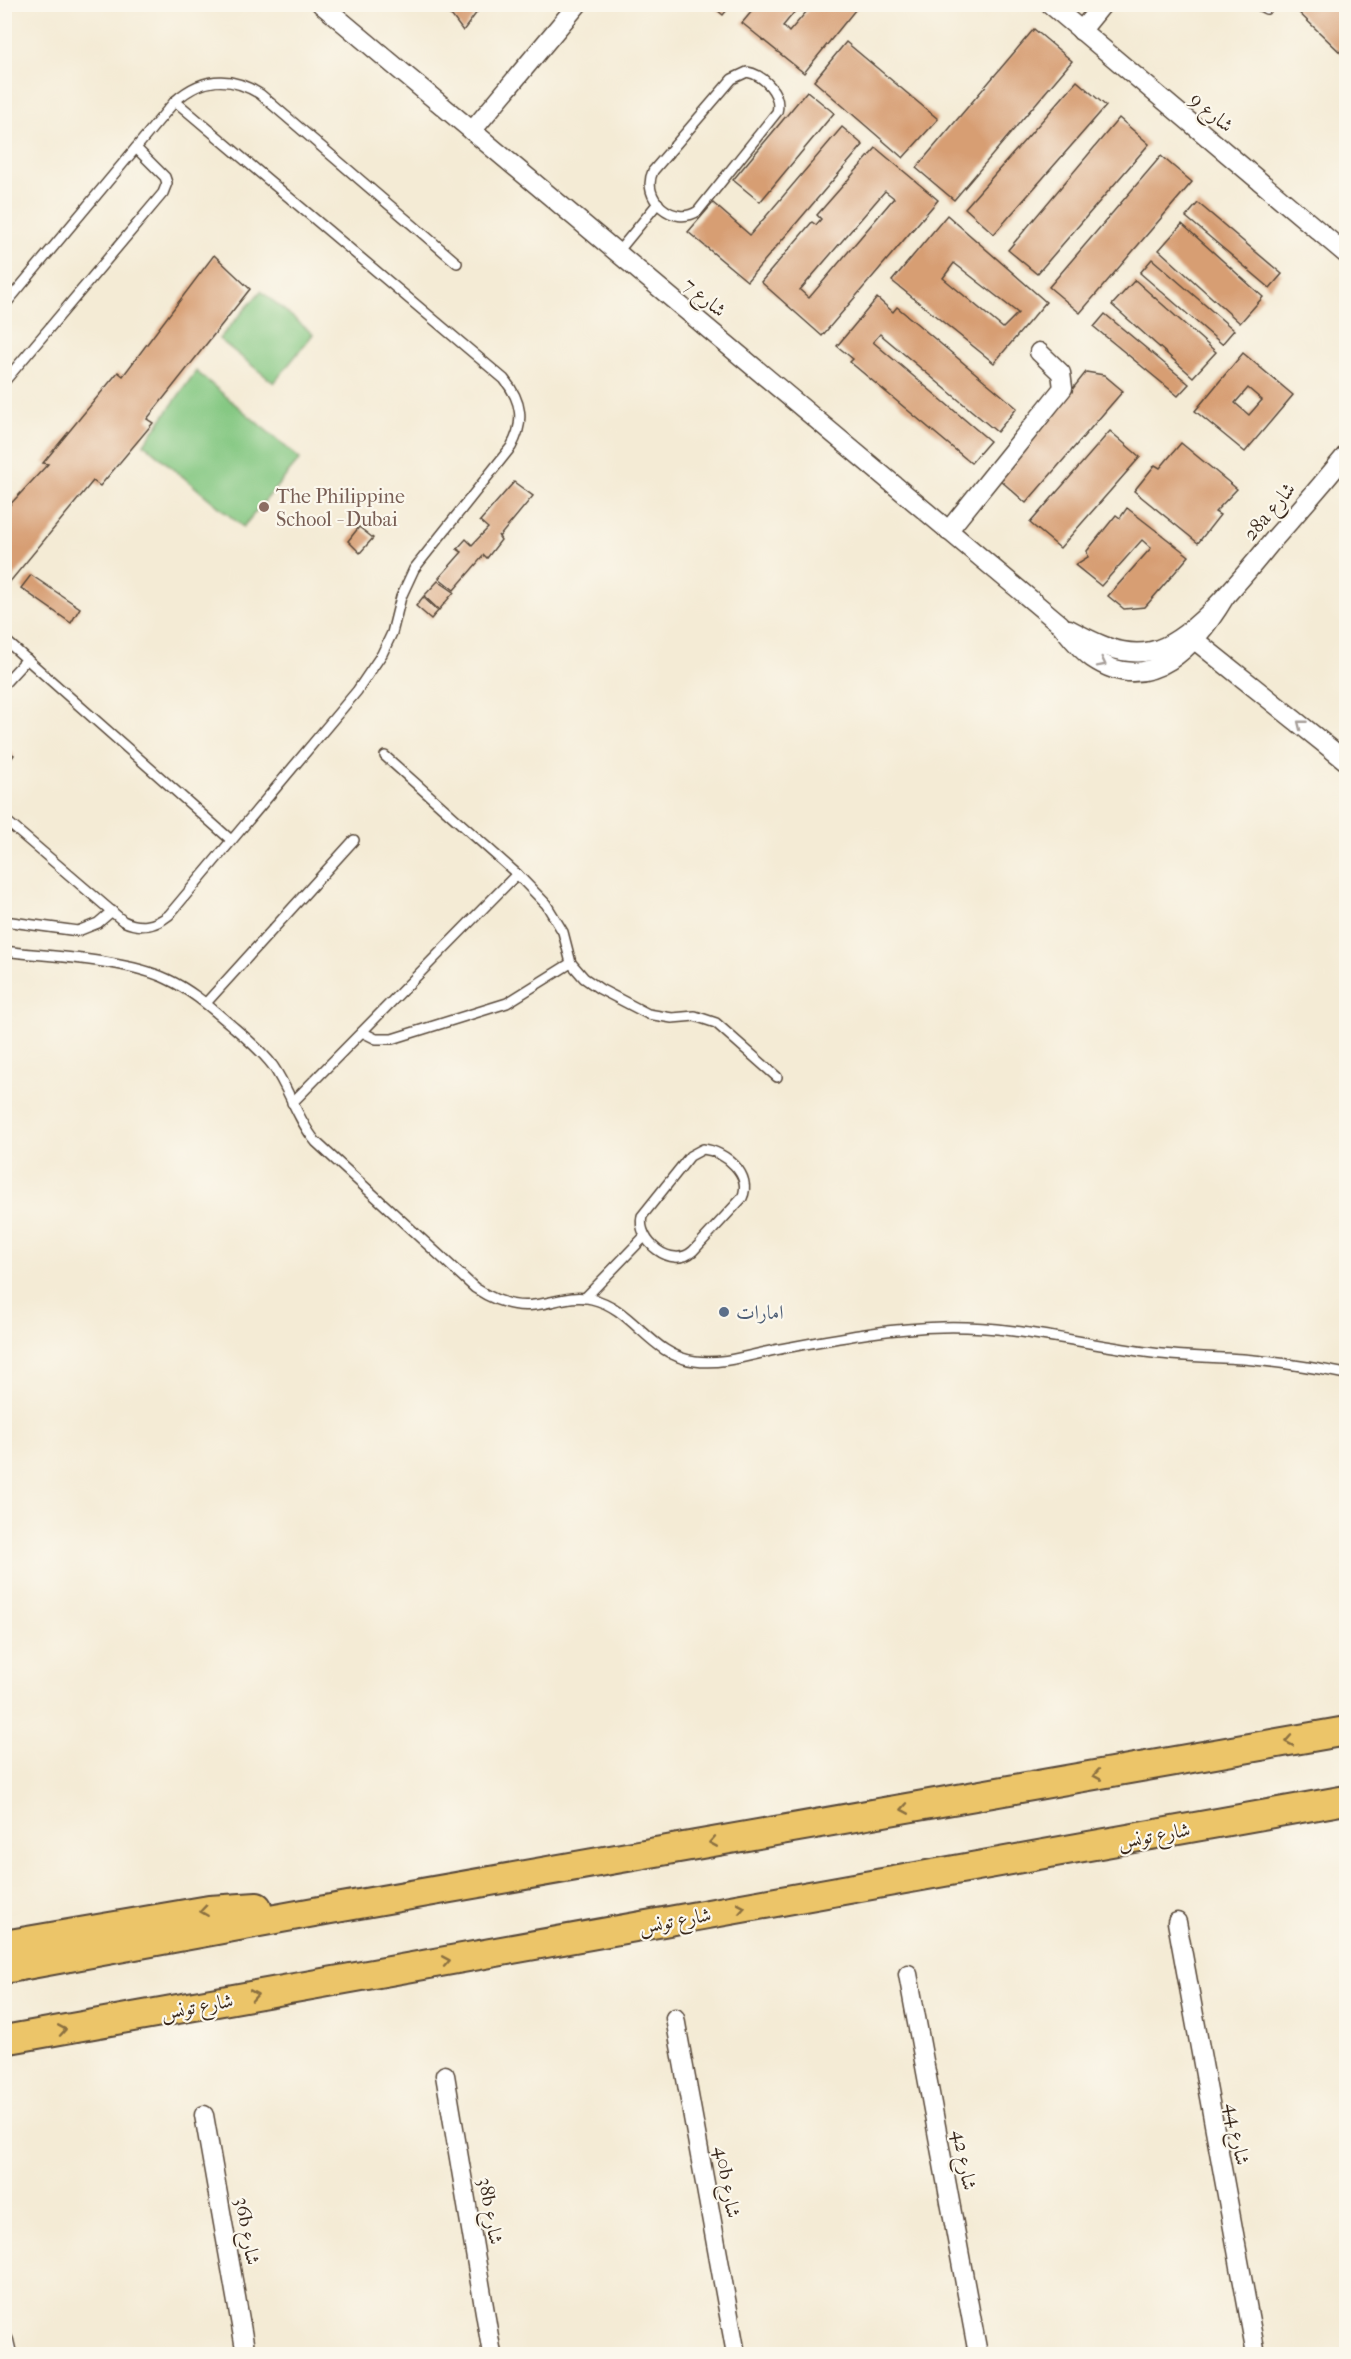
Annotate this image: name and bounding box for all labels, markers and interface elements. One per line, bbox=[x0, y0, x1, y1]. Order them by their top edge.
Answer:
street label: شارع 9 bbox=[1181, 88, 1238, 142]
street label: شارع 7 bbox=[675, 273, 731, 326]
street label: 28a شارع bbox=[1239, 478, 1305, 549]
place label: The Philippine School - Dubai bbox=[276, 485, 405, 531]
marker: The Philippine School - Dubai bbox=[257, 500, 271, 514]
one-way arrow bbox=[1096, 656, 1107, 668]
one-way arrow bbox=[1296, 721, 1307, 732]
place label: امارات bbox=[736, 1301, 784, 1324]
marker: امارات bbox=[717, 1305, 731, 1319]
one-way arrow bbox=[1284, 1735, 1294, 1747]
one-way arrow bbox=[1092, 1768, 1102, 1781]
one-way arrow bbox=[900, 1802, 910, 1815]
street label: شارع تونس bbox=[1116, 1818, 1193, 1859]
one-way arrow bbox=[708, 1836, 717, 1848]
one-way arrow bbox=[736, 1902, 746, 1915]
street label: شارع تونس bbox=[637, 1903, 714, 1944]
one-way arrow bbox=[199, 1905, 209, 1917]
one-way arrow bbox=[441, 1955, 451, 1968]
street label: شارع تونس bbox=[159, 1989, 236, 2030]
one-way arrow bbox=[249, 1989, 259, 2002]
one-way arrow bbox=[57, 2024, 67, 2037]
street label: شارع 44 bbox=[1215, 2101, 1254, 2168]
street label: شارع 42 bbox=[942, 2128, 981, 2193]
street label: 40b شارع bbox=[704, 2144, 745, 2221]
street label: 38b شارع bbox=[467, 2176, 508, 2247]
street label: 36b شارع bbox=[224, 2195, 265, 2268]

